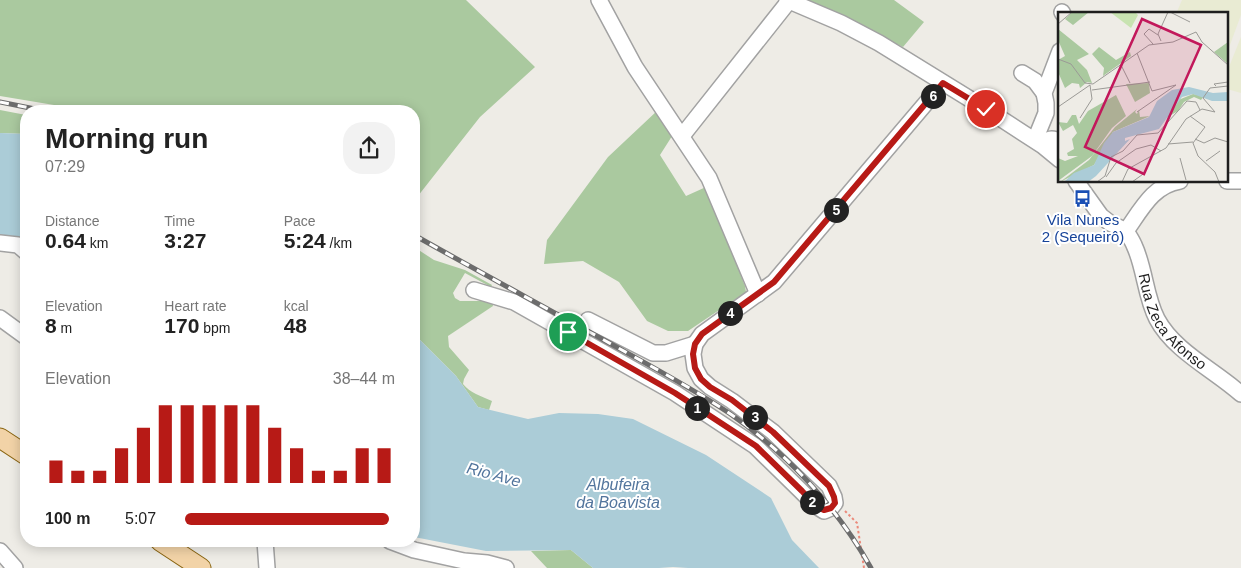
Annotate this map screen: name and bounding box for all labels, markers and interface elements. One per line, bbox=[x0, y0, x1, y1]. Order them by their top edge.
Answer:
inset map bbox=[1058, 12, 1228, 182]
pin: 6 bbox=[920, 84, 946, 108]
text: 6 bbox=[930, 88, 937, 104]
pin bbox=[965, 88, 1007, 130]
icon: check bbox=[972, 95, 1000, 123]
button: share bbox=[343, 122, 395, 174]
text: Morning run bbox=[45, 123, 208, 154]
text: 07:29 bbox=[45, 158, 85, 175]
bus stop icon: Vila Nunes 2 (Sequeirô) bbox=[1073, 189, 1093, 209]
pin: 5 bbox=[824, 198, 848, 222]
text: 5 bbox=[833, 202, 840, 218]
place label: Vila Nunes 2 (Sequeirô) bbox=[1042, 211, 1124, 245]
text: Distance bbox=[45, 213, 99, 229]
text: Time bbox=[164, 213, 195, 229]
text: Pace bbox=[284, 213, 316, 229]
text: 0.64 bbox=[45, 229, 86, 252]
text: 3:27 bbox=[164, 229, 206, 252]
text: 5:24 bbox=[284, 229, 326, 252]
text: km bbox=[86, 235, 108, 251]
text: /km bbox=[326, 235, 352, 251]
street label: Rua Zeca Afonso bbox=[1135, 272, 1210, 373]
text: Elevation bbox=[45, 298, 103, 314]
text: Heart rate bbox=[164, 298, 227, 314]
text: kcal bbox=[284, 298, 309, 314]
pin: 4 bbox=[718, 300, 742, 326]
text: 4 bbox=[727, 305, 734, 321]
pin bbox=[547, 311, 589, 353]
text: 8 bbox=[45, 314, 57, 337]
text: 170 bbox=[164, 314, 199, 337]
text: 48 bbox=[284, 314, 307, 337]
icon: arrive bbox=[554, 318, 582, 346]
text: m bbox=[57, 320, 72, 336]
text: bpm bbox=[199, 320, 231, 336]
text: Elevation bbox=[45, 370, 111, 387]
text: 38–44 m bbox=[333, 370, 395, 387]
pin: 1 bbox=[684, 396, 710, 420]
text: 1 bbox=[694, 400, 701, 416]
pin: 3 bbox=[742, 404, 768, 430]
text: 3 bbox=[752, 409, 759, 425]
water label: Rio Ave bbox=[465, 459, 523, 490]
water label: Albufeira da Boavista bbox=[576, 476, 660, 511]
pin: 2 bbox=[800, 490, 824, 514]
text: 2 bbox=[809, 494, 816, 510]
text: 100 m bbox=[45, 510, 90, 527]
text: 5:07 bbox=[125, 510, 156, 527]

